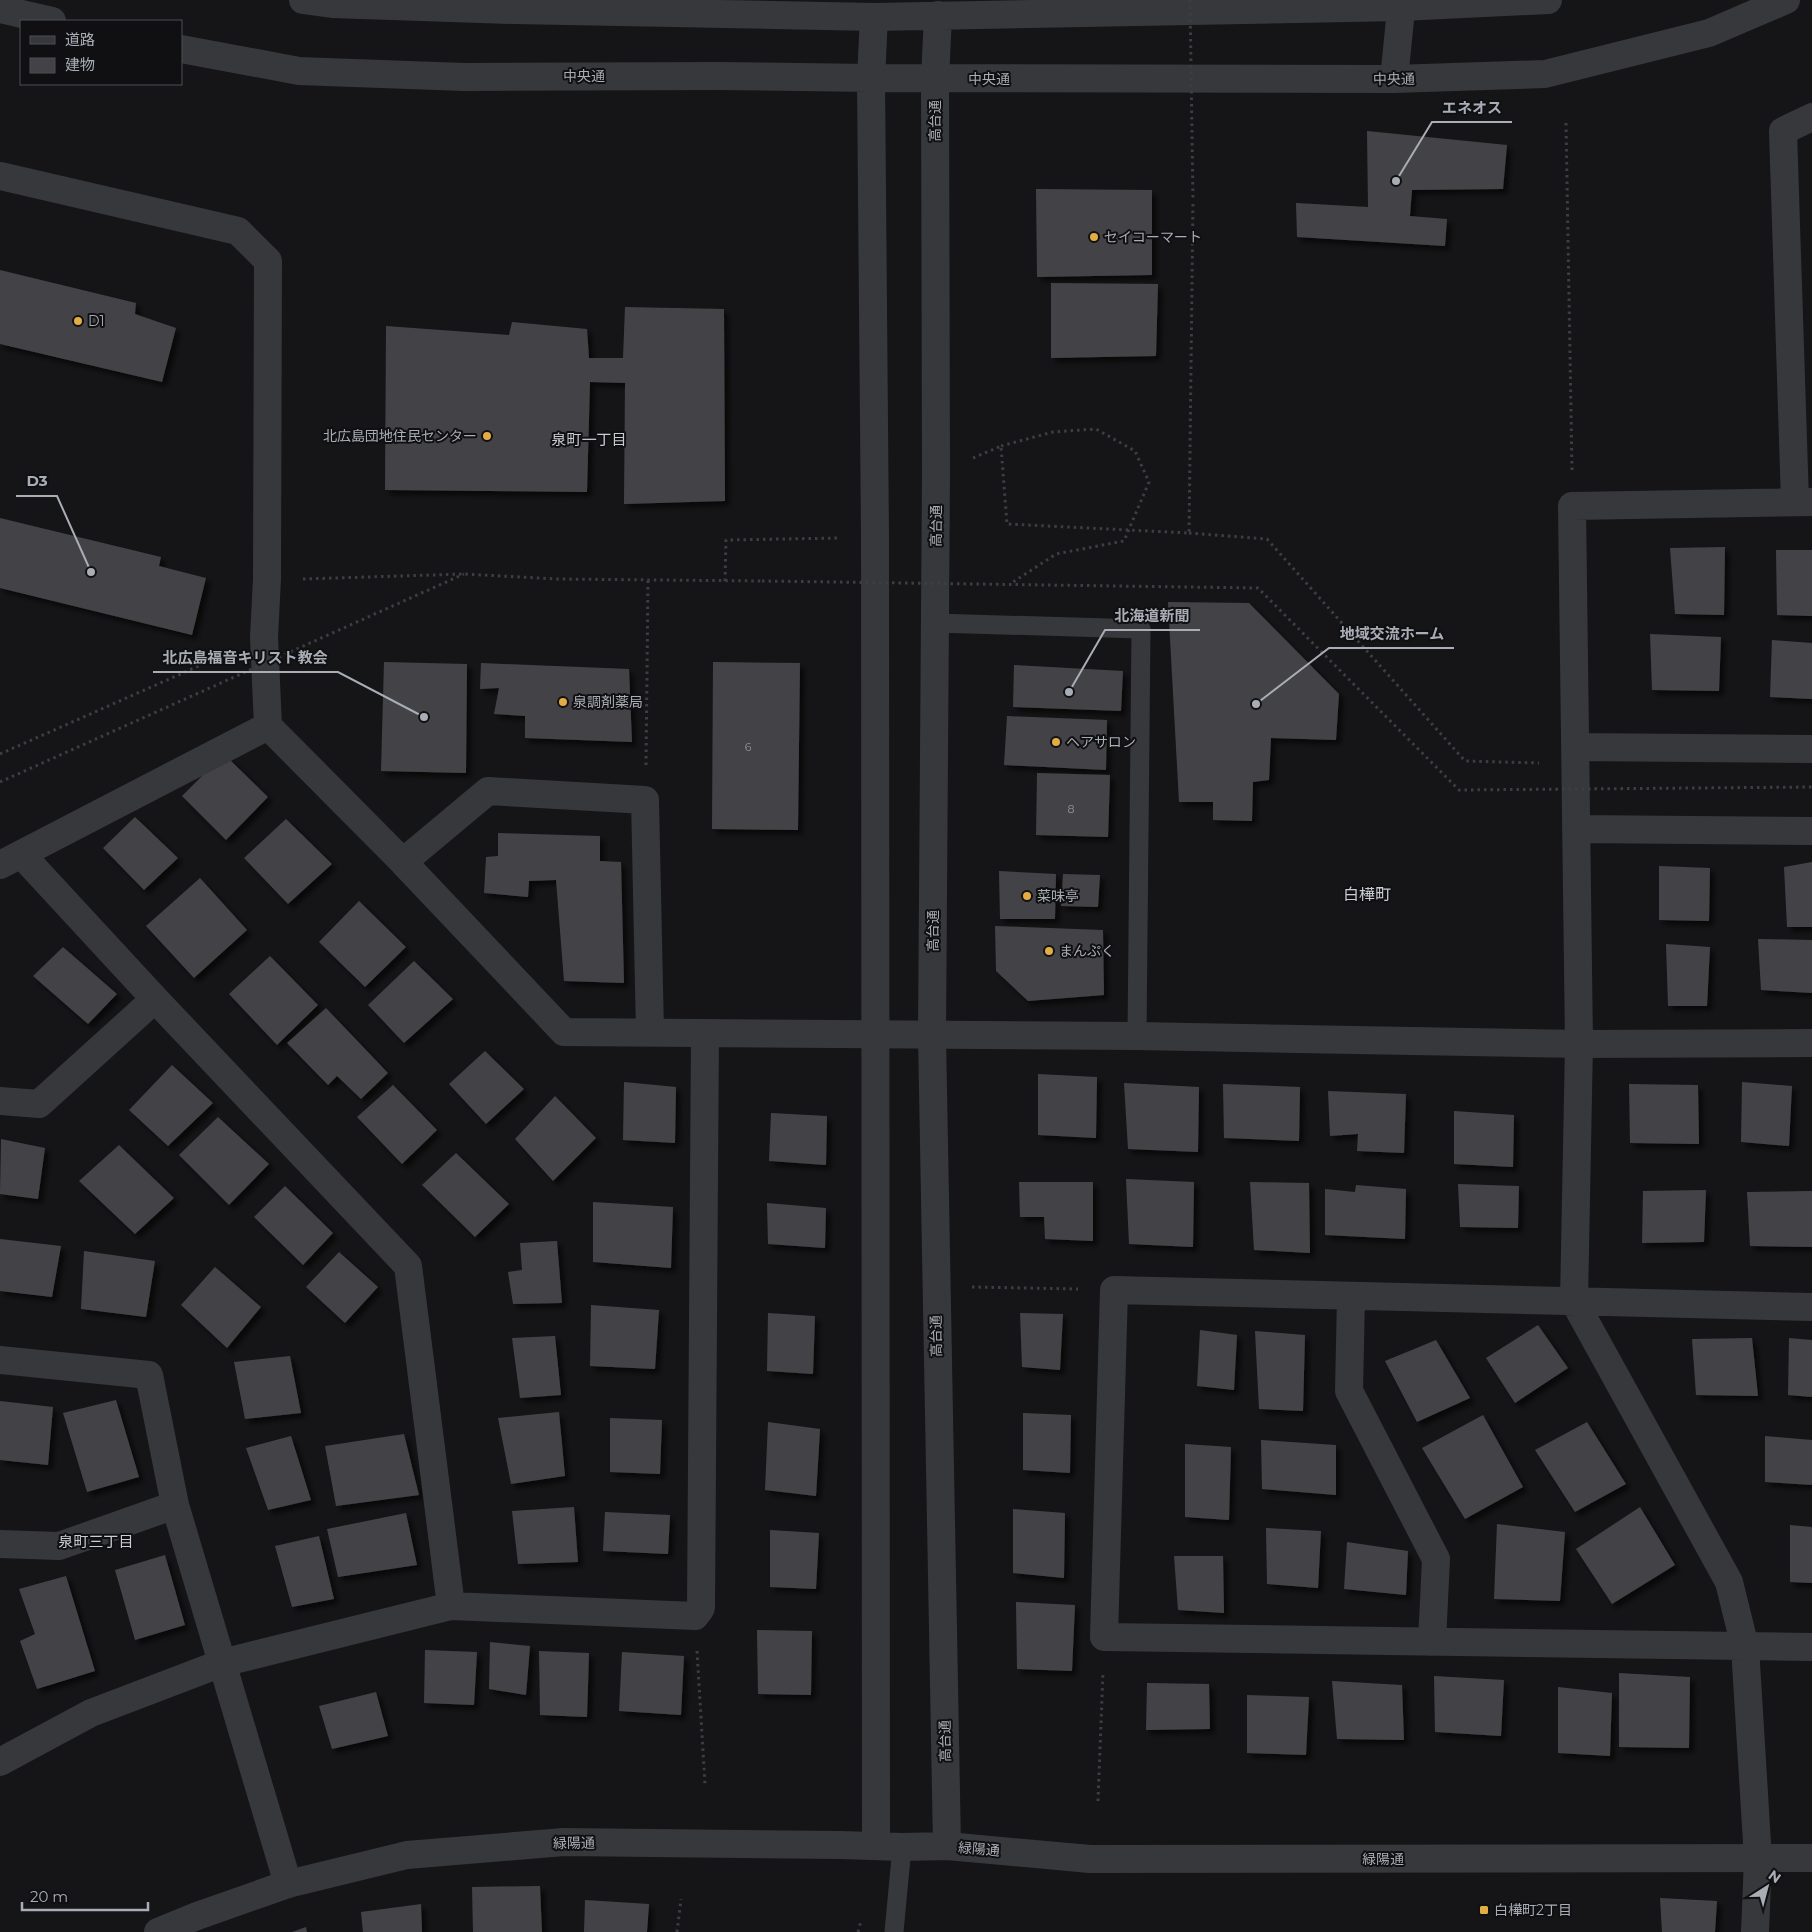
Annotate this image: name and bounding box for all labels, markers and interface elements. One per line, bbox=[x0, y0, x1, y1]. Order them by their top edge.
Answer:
legend bbox=[20, 20, 182, 85]
text: 道路 bbox=[65, 30, 95, 49]
text: 建物 bbox=[65, 55, 95, 74]
street label: 中央通 bbox=[563, 67, 605, 85]
street label: 中央通 bbox=[968, 70, 1010, 88]
street label: 中央通 bbox=[1373, 70, 1415, 88]
callout: エネオス bbox=[1432, 92, 1512, 122]
text: エネオス bbox=[1442, 98, 1502, 117]
street label: 高台通 bbox=[926, 100, 944, 142]
place label: セイコーマート bbox=[1104, 228, 1202, 246]
marker: セイコーマート bbox=[1088, 231, 1100, 243]
place label: D1 bbox=[88, 312, 104, 330]
marker: D1 bbox=[72, 315, 84, 327]
place label: 北広島団地住民センター bbox=[323, 427, 477, 445]
marker: 北広島団地住民センター bbox=[481, 430, 493, 442]
district label: 泉町一丁目 bbox=[551, 430, 627, 449]
callout: D3 bbox=[16, 466, 57, 496]
text: D3 bbox=[26, 471, 48, 490]
street label: 高台通 bbox=[927, 505, 945, 547]
callout: 北海道新聞 bbox=[1105, 600, 1200, 630]
text: 北海道新聞 bbox=[1114, 606, 1190, 625]
callout: 地域交流ホーム bbox=[1329, 618, 1454, 648]
text: 地域交流ホーム bbox=[1340, 624, 1444, 643]
callout: 北広島福音キリスト教会 bbox=[153, 642, 338, 672]
text: 北広島福音キリスト教会 bbox=[162, 648, 328, 667]
place label: 泉調剤薬局 bbox=[573, 693, 643, 711]
marker: 泉調剤薬局 bbox=[557, 696, 569, 708]
place label: ヘアサロン bbox=[1066, 733, 1136, 751]
marker: ヘアサロン bbox=[1050, 736, 1062, 748]
house number: 6 bbox=[745, 740, 752, 754]
house number: 8 bbox=[1067, 802, 1075, 816]
district label: 白樺町 bbox=[1343, 885, 1391, 904]
place label: 菜味亭 bbox=[1037, 887, 1079, 905]
marker: 菜味亭 bbox=[1021, 890, 1033, 902]
street label: 高台通 bbox=[924, 910, 942, 952]
place label: まんぷく bbox=[1059, 942, 1115, 960]
marker: まんぷく bbox=[1043, 945, 1055, 957]
street label: 高台通 bbox=[927, 1315, 945, 1357]
district label: 泉町三丁目 bbox=[58, 1532, 134, 1551]
street label: 高台通 bbox=[936, 1720, 954, 1762]
street label: 緑陽通 bbox=[553, 1834, 595, 1852]
street label: 緑陽通 bbox=[957, 1838, 1001, 1860]
street label: 緑陽通 bbox=[1362, 1850, 1404, 1868]
north arrow bbox=[1742, 1862, 1792, 1912]
text: N bbox=[1765, 1866, 1785, 1887]
scale bar bbox=[22, 1880, 149, 1912]
text: 20 m bbox=[30, 1887, 68, 1906]
place label: 白樺町2丁目 bbox=[1494, 1901, 1572, 1919]
marker: 白樺町2丁目 bbox=[1478, 1904, 1490, 1916]

